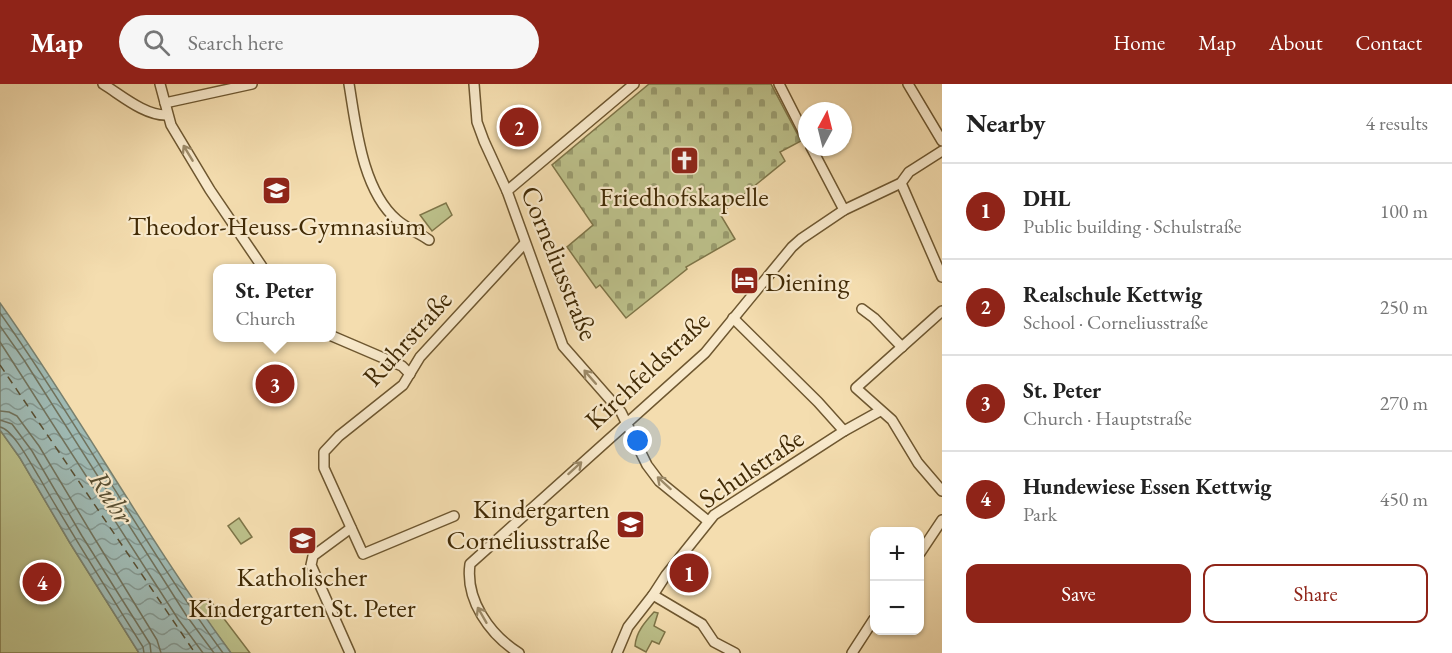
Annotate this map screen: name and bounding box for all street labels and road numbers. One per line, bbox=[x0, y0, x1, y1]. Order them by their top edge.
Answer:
street label: Corneliusstraße bbox=[513, 181, 607, 345]
street label: Ruhrstraße bbox=[355, 283, 459, 393]
street label: Kirchfeldstraße bbox=[577, 303, 717, 437]
street label: Schulstraße bbox=[692, 420, 810, 516]

